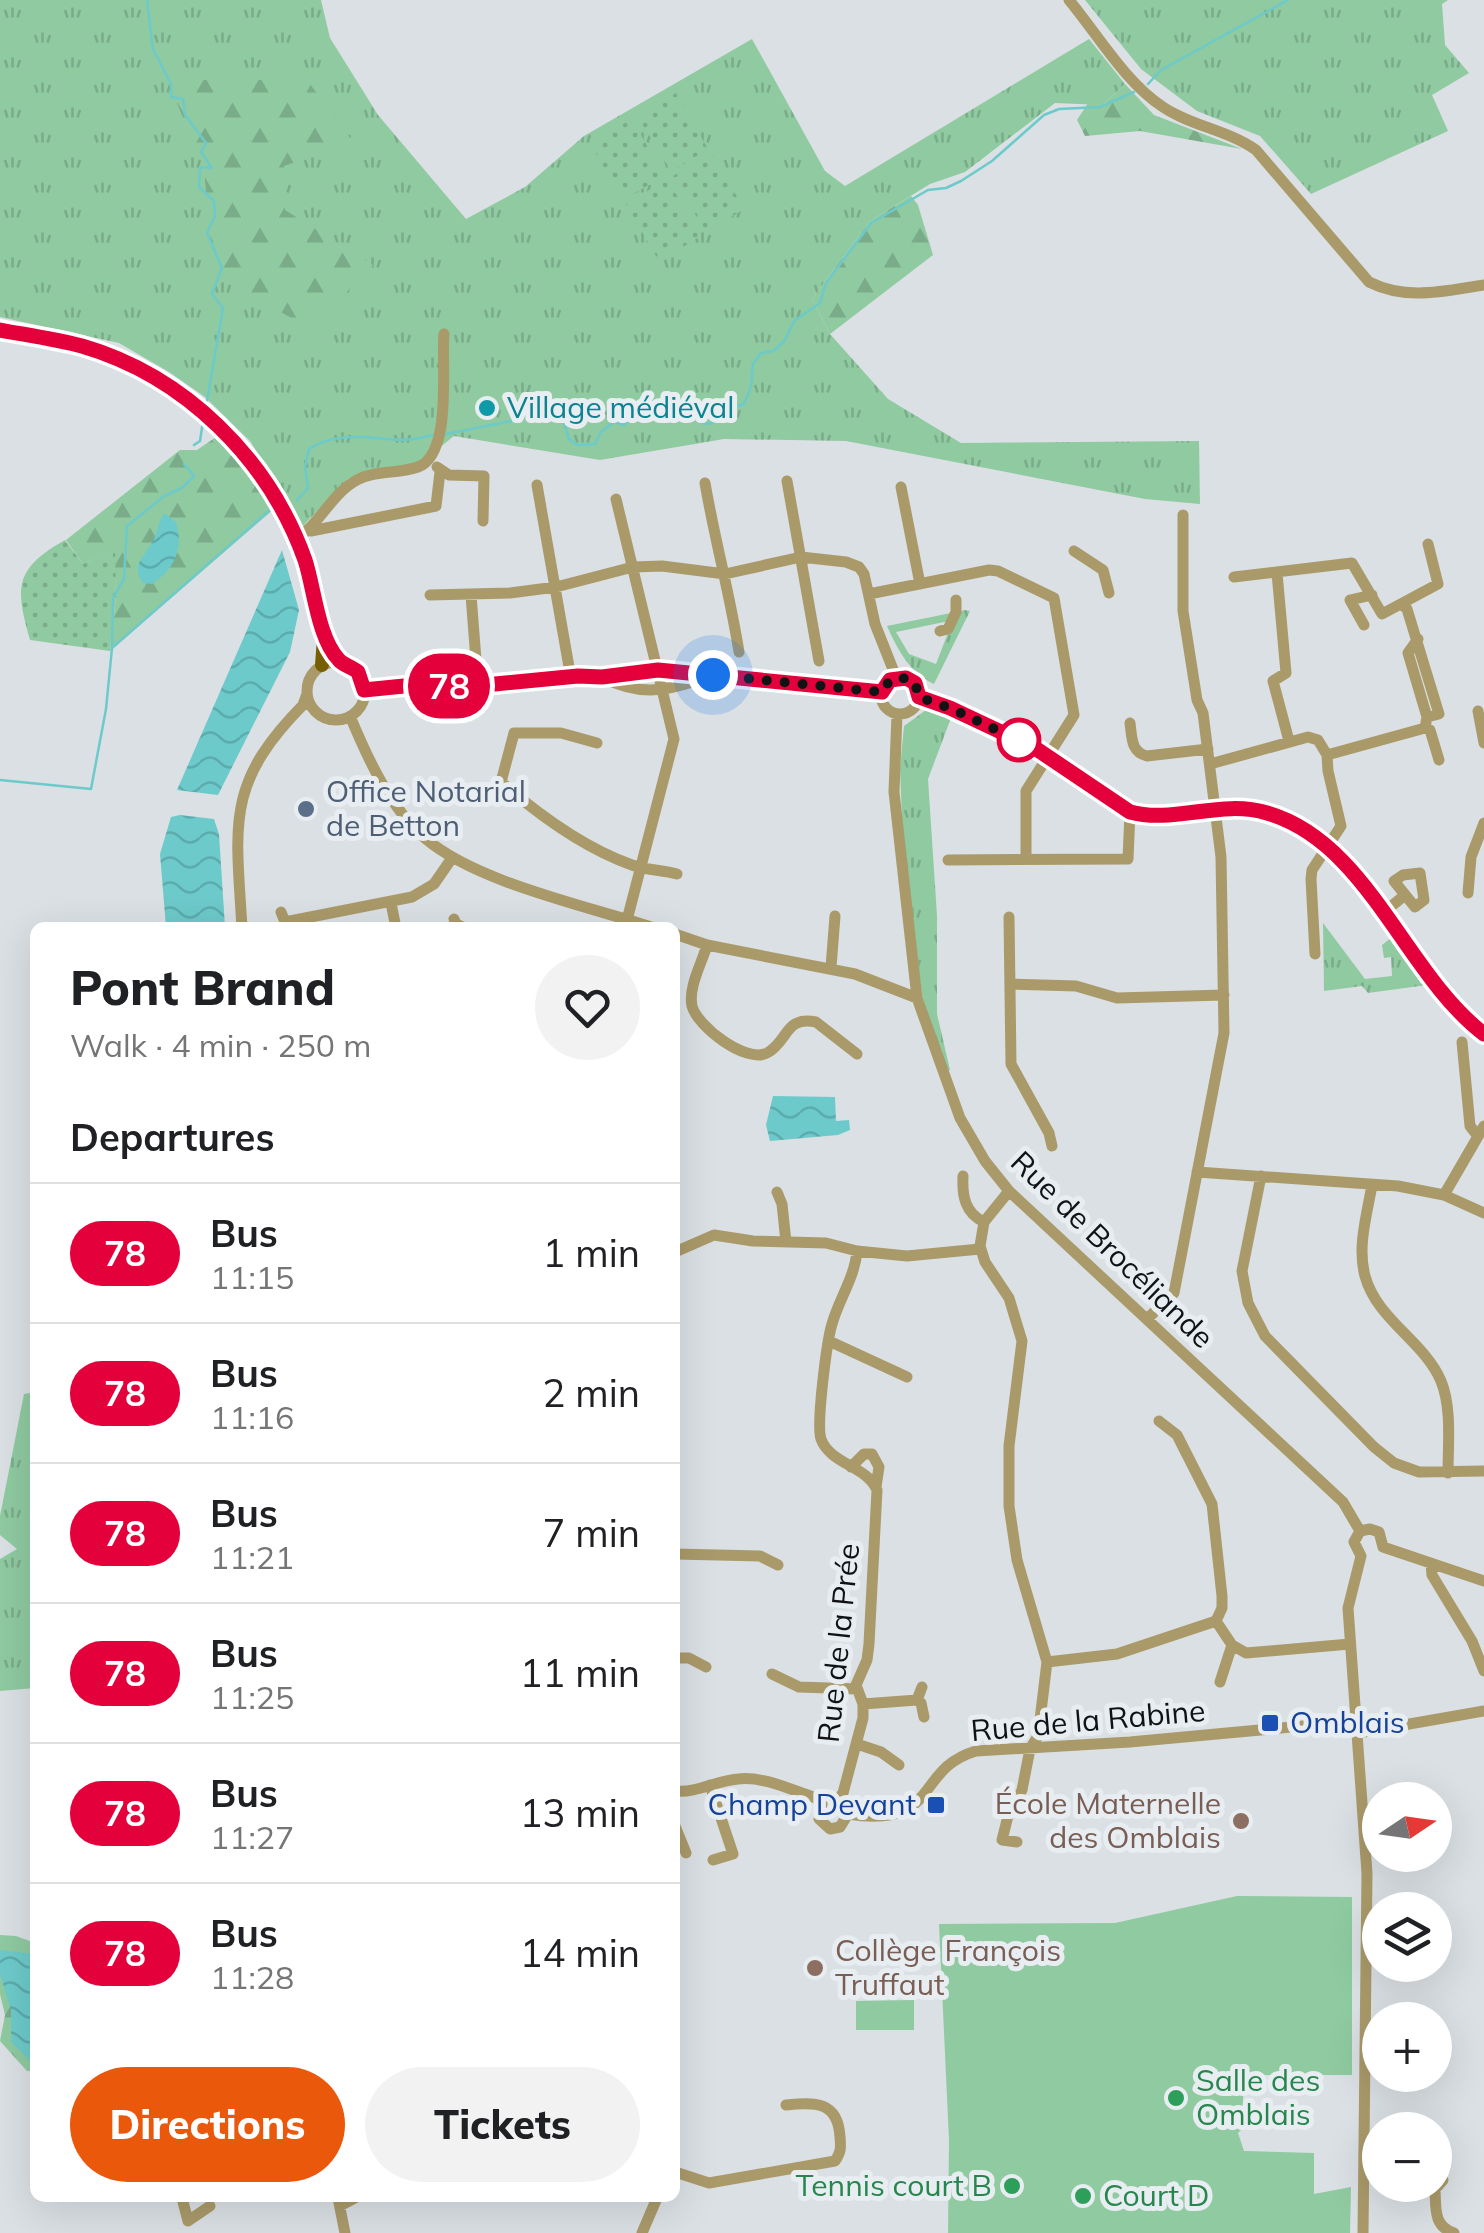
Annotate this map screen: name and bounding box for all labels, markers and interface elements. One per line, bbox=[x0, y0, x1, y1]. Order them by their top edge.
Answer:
place label: Village médiéval bbox=[507, 388, 734, 426]
marker: Village médiéval bbox=[476, 397, 498, 419]
your location bbox=[688, 650, 738, 700]
line badge: 78 bbox=[404, 654, 494, 718]
text: 78 bbox=[428, 664, 470, 708]
unlabelled marker bbox=[998, 719, 1040, 761]
place label: Office Notarial de Betton bbox=[326, 772, 526, 844]
marker: Office Notarial de Betton bbox=[295, 798, 317, 820]
button: heart bbox=[535, 955, 640, 1060]
text: Pont Brand bbox=[70, 957, 335, 1017]
text: Walk · 4 min · 250 m bbox=[70, 1025, 371, 1065]
text: Departures bbox=[70, 1113, 274, 1161]
street label: Rue de Brocéliande bbox=[1003, 1143, 1222, 1356]
text: Bus bbox=[210, 1209, 278, 1257]
text: 1 min bbox=[543, 1229, 640, 1277]
text: 78 bbox=[104, 1231, 146, 1275]
text: 11:15 bbox=[210, 1257, 294, 1297]
text: Bus bbox=[210, 1349, 278, 1397]
text: 2 min bbox=[543, 1369, 640, 1417]
text: 78 bbox=[104, 1371, 146, 1415]
text: 11:16 bbox=[210, 1397, 294, 1437]
text: Bus bbox=[210, 1489, 278, 1537]
text: 7 min bbox=[543, 1509, 640, 1557]
text: 78 bbox=[104, 1511, 146, 1555]
text: 11:21 bbox=[210, 1537, 294, 1577]
street label: Rue de la Prée bbox=[809, 1541, 867, 1744]
text: Bus bbox=[210, 1629, 278, 1677]
text: 11 min bbox=[520, 1649, 640, 1697]
text: 78 bbox=[104, 1651, 146, 1695]
text: 11:25 bbox=[210, 1677, 294, 1717]
street label: Rue de la Rabine bbox=[969, 1691, 1207, 1749]
place label: Omblais bbox=[1290, 1703, 1405, 1741]
marker: Omblais bbox=[1259, 1712, 1281, 1734]
text: Bus bbox=[210, 1769, 278, 1817]
north arrow bbox=[1362, 1782, 1452, 1872]
map controls bbox=[1362, 1782, 1452, 2202]
place label: École Maternelle des Omblais bbox=[995, 1784, 1221, 1856]
place label: Champ Devant bbox=[707, 1785, 916, 1823]
text: 13 min bbox=[520, 1789, 640, 1837]
text: 78 bbox=[104, 1791, 146, 1835]
marker: Champ Devant bbox=[925, 1794, 947, 1816]
marker: École Maternelle des Omblais bbox=[1230, 1810, 1252, 1832]
text: 11:27 bbox=[210, 1817, 294, 1857]
button: layers bbox=[1362, 1892, 1452, 1982]
text: Bus bbox=[210, 1909, 278, 1957]
text: 14 min bbox=[520, 1929, 640, 1977]
text: 78 bbox=[104, 1931, 146, 1975]
place label: Collège François Truffaut bbox=[835, 1931, 1061, 2003]
text: 11:28 bbox=[210, 1957, 294, 1997]
marker: Collège François Truffaut bbox=[804, 1957, 826, 1979]
button: + bbox=[1362, 2002, 1452, 2092]
place label: Salle des Omblais bbox=[1196, 2061, 1320, 2133]
button: Directions bbox=[70, 2067, 345, 2182]
button: Tickets bbox=[365, 2067, 640, 2182]
marker: Salle des Omblais bbox=[1165, 2087, 1187, 2109]
button: − bbox=[1362, 2112, 1452, 2202]
place label: Tennis court B bbox=[795, 2166, 992, 2204]
marker: Tennis court B bbox=[1001, 2175, 1023, 2197]
place label: Court D bbox=[1103, 2176, 1209, 2214]
marker: Court D bbox=[1072, 2185, 1094, 2207]

